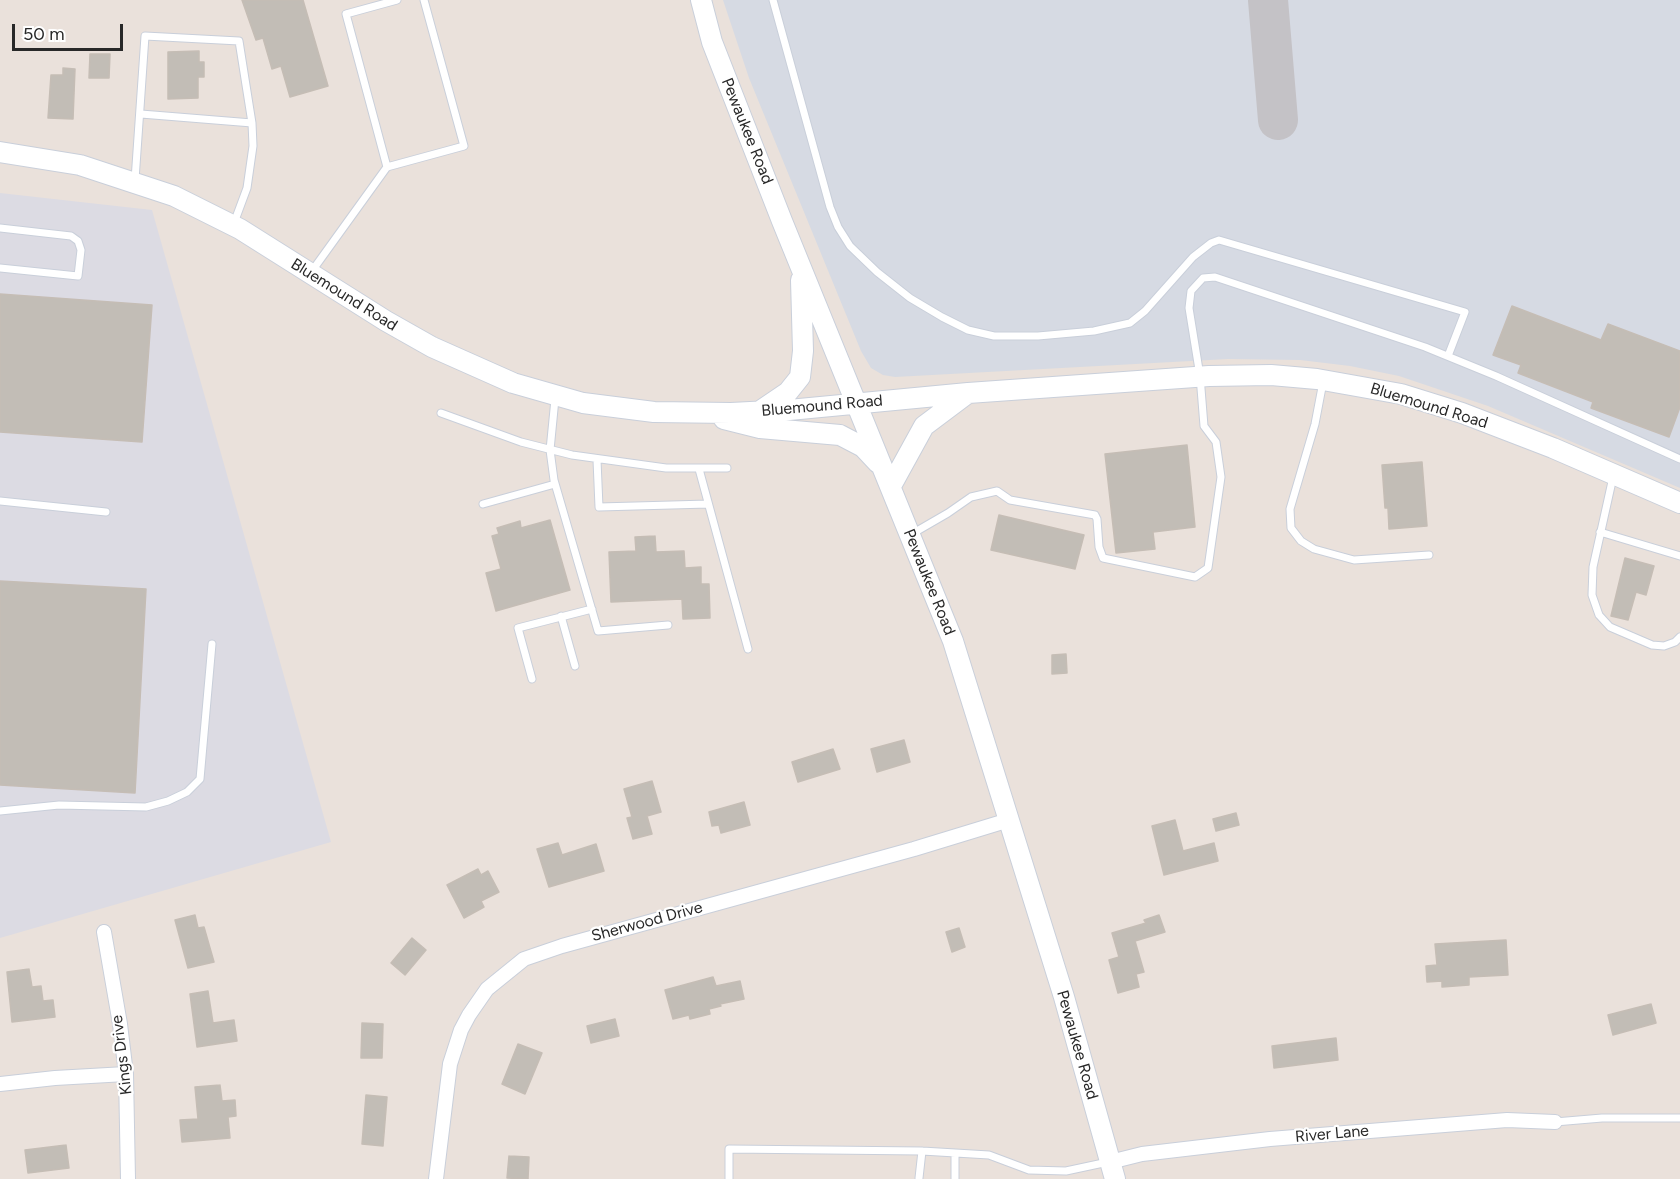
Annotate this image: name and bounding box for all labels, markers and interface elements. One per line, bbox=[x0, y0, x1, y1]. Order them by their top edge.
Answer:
scale bar bbox=[15, 12, 126, 50]
text: 50 m bbox=[23, 23, 65, 45]
street label: Pewaukee Road bbox=[717, 75, 777, 187]
street label: Bluemound Road bbox=[287, 255, 401, 335]
street label: Bluemound Road bbox=[1368, 379, 1490, 433]
street label: Bluemound Road bbox=[760, 391, 884, 421]
street label: Pewaukee Road bbox=[899, 526, 959, 638]
street label: Sherwood Drive bbox=[589, 898, 705, 946]
street label: Pewaukee Road bbox=[1052, 988, 1102, 1102]
street label: Kings Drive bbox=[108, 1014, 136, 1096]
street label: River Lane bbox=[1294, 1121, 1370, 1147]

